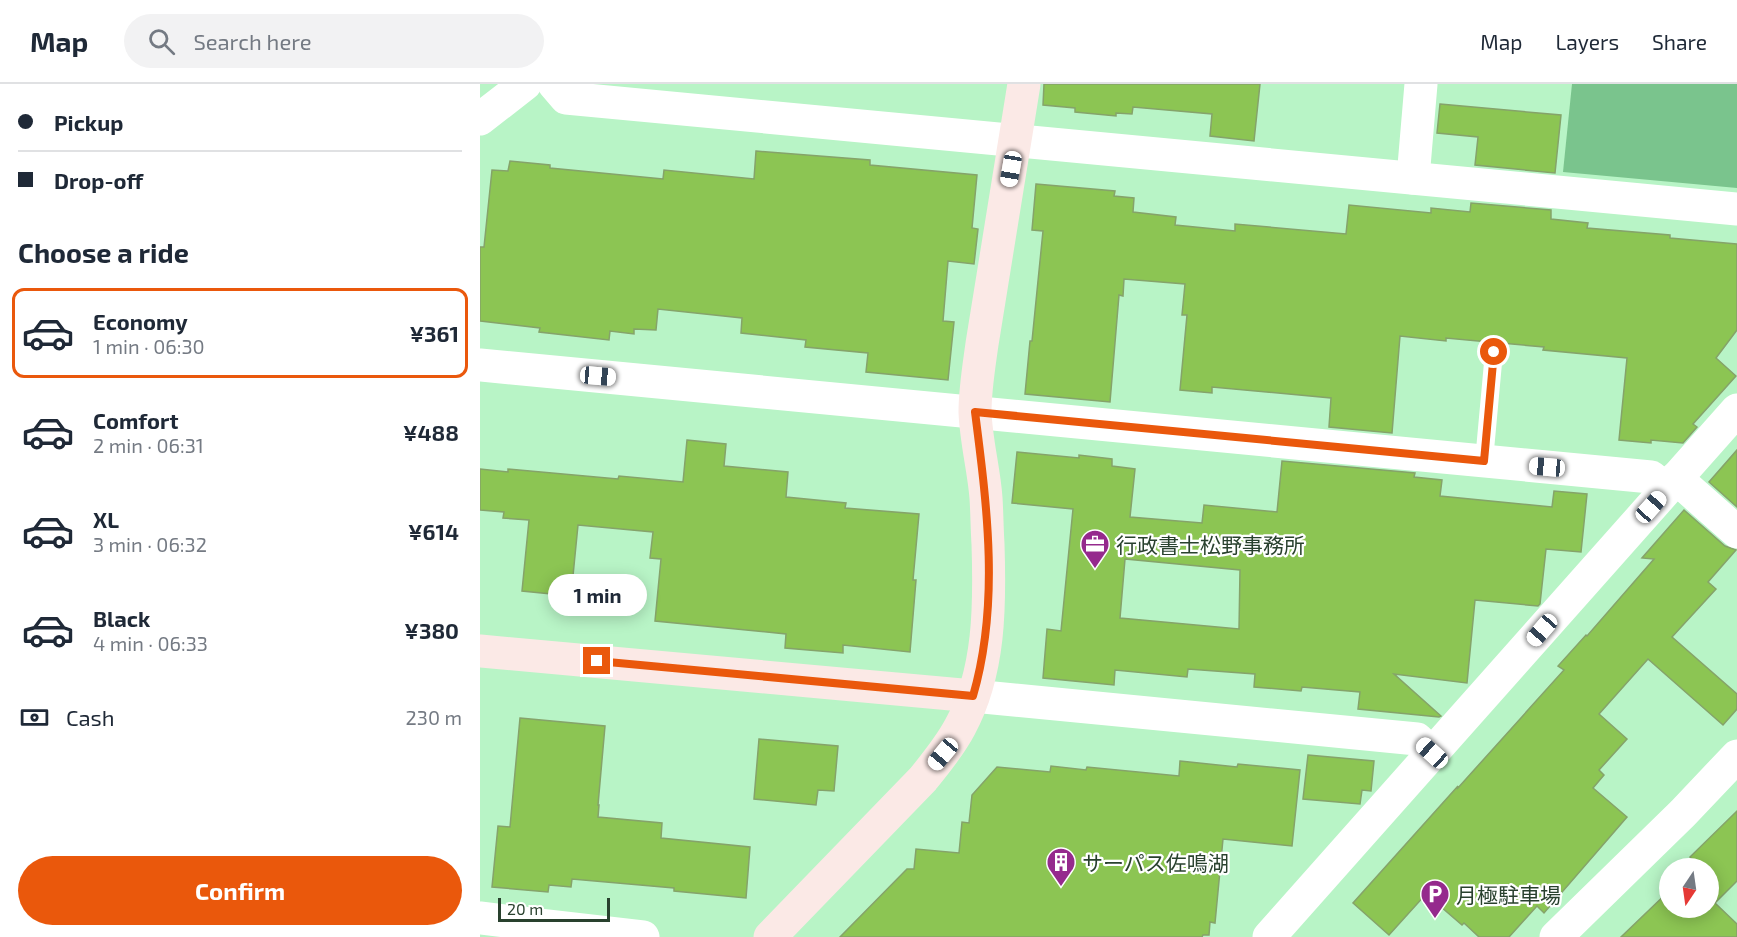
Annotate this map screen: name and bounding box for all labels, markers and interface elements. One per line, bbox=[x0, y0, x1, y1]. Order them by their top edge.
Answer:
search box bbox=[124, 14, 544, 68]
text: Map bbox=[30, 24, 88, 58]
icon: search bbox=[145, 25, 178, 58]
text: Search here bbox=[193, 28, 312, 54]
text: Map bbox=[1480, 29, 1522, 54]
text: Layers bbox=[1555, 29, 1619, 54]
text: Share bbox=[1652, 29, 1707, 54]
text: Pickup bbox=[54, 109, 123, 135]
car bbox=[999, 150, 1023, 188]
text: Drop-off bbox=[54, 167, 143, 193]
text: Choose a ride bbox=[18, 236, 189, 268]
icon: car bbox=[21, 306, 75, 360]
text: Economy bbox=[93, 308, 188, 334]
text: ¥361 bbox=[409, 320, 459, 346]
text: 1 min · 06:30 bbox=[93, 334, 205, 358]
route start bbox=[1480, 338, 1507, 365]
car bbox=[579, 365, 617, 387]
icon: car bbox=[21, 405, 75, 459]
text: Comfort bbox=[93, 407, 178, 433]
text: ¥488 bbox=[403, 419, 459, 445]
text: 2 min · 06:31 bbox=[93, 433, 204, 457]
car bbox=[1528, 456, 1566, 478]
car bbox=[1632, 488, 1670, 526]
icon: car bbox=[21, 504, 75, 558]
text: XL bbox=[93, 506, 119, 532]
text: ¥614 bbox=[408, 518, 459, 544]
office icon: 行政書士松野事務所 bbox=[1079, 528, 1111, 570]
text: 3 min · 06:32 bbox=[93, 532, 207, 556]
place label: 行政書士松野事務所 bbox=[1116, 532, 1305, 557]
callout: 1 min bbox=[548, 574, 646, 616]
text: 1 min bbox=[573, 583, 622, 607]
icon: car bbox=[21, 603, 75, 657]
text: Black bbox=[93, 605, 150, 631]
car bbox=[1523, 611, 1561, 649]
text: ¥380 bbox=[404, 617, 459, 643]
text: 4 min · 06:33 bbox=[93, 631, 208, 655]
route end bbox=[583, 647, 610, 674]
icon: cash bbox=[18, 701, 51, 734]
text: Cash bbox=[66, 704, 115, 730]
text: 230 m bbox=[406, 705, 462, 729]
car bbox=[925, 734, 961, 774]
car bbox=[1413, 734, 1451, 772]
building icon: サーパス佐鳴湖 bbox=[1045, 846, 1077, 888]
place label: サーパス佐鳴湖 bbox=[1082, 850, 1229, 875]
button: Confirm bbox=[18, 856, 462, 925]
north arrow bbox=[1659, 858, 1719, 918]
map controls bbox=[1659, 858, 1719, 918]
parking icon: 月極駐車場 bbox=[1419, 878, 1451, 920]
place label: 月極駐車場 bbox=[1456, 882, 1561, 907]
scale bar bbox=[498, 895, 610, 922]
text: 20 m bbox=[507, 899, 543, 918]

